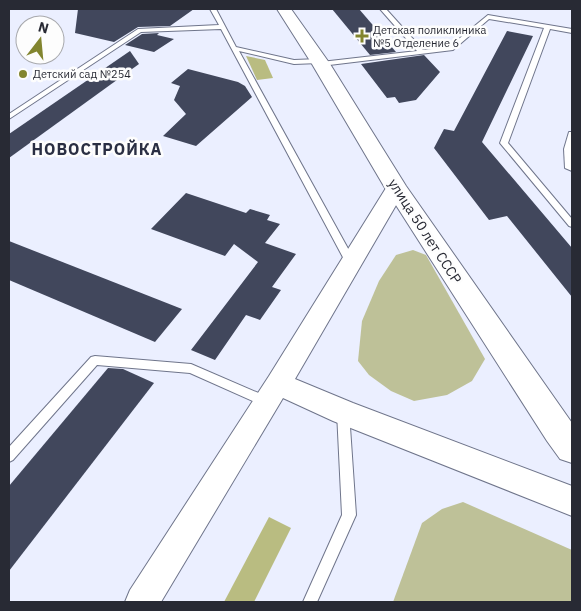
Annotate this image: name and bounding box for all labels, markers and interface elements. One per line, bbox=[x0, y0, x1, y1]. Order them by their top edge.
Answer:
north arrow bbox=[15, 15, 65, 65]
text: N bbox=[36, 17, 51, 38]
place label: Детская поликлиника №5 Отделение 6 bbox=[373, 23, 486, 50]
marker: Детская поликлиника №5 Отделение 6 bbox=[355, 29, 369, 43]
place label: Детский сад №254 bbox=[33, 67, 131, 81]
marker: Детский сад №254 bbox=[17, 68, 29, 80]
district label: НОВОСТРОЙКА bbox=[31, 139, 163, 159]
street label: улица 50 лет СССР bbox=[384, 175, 466, 287]

